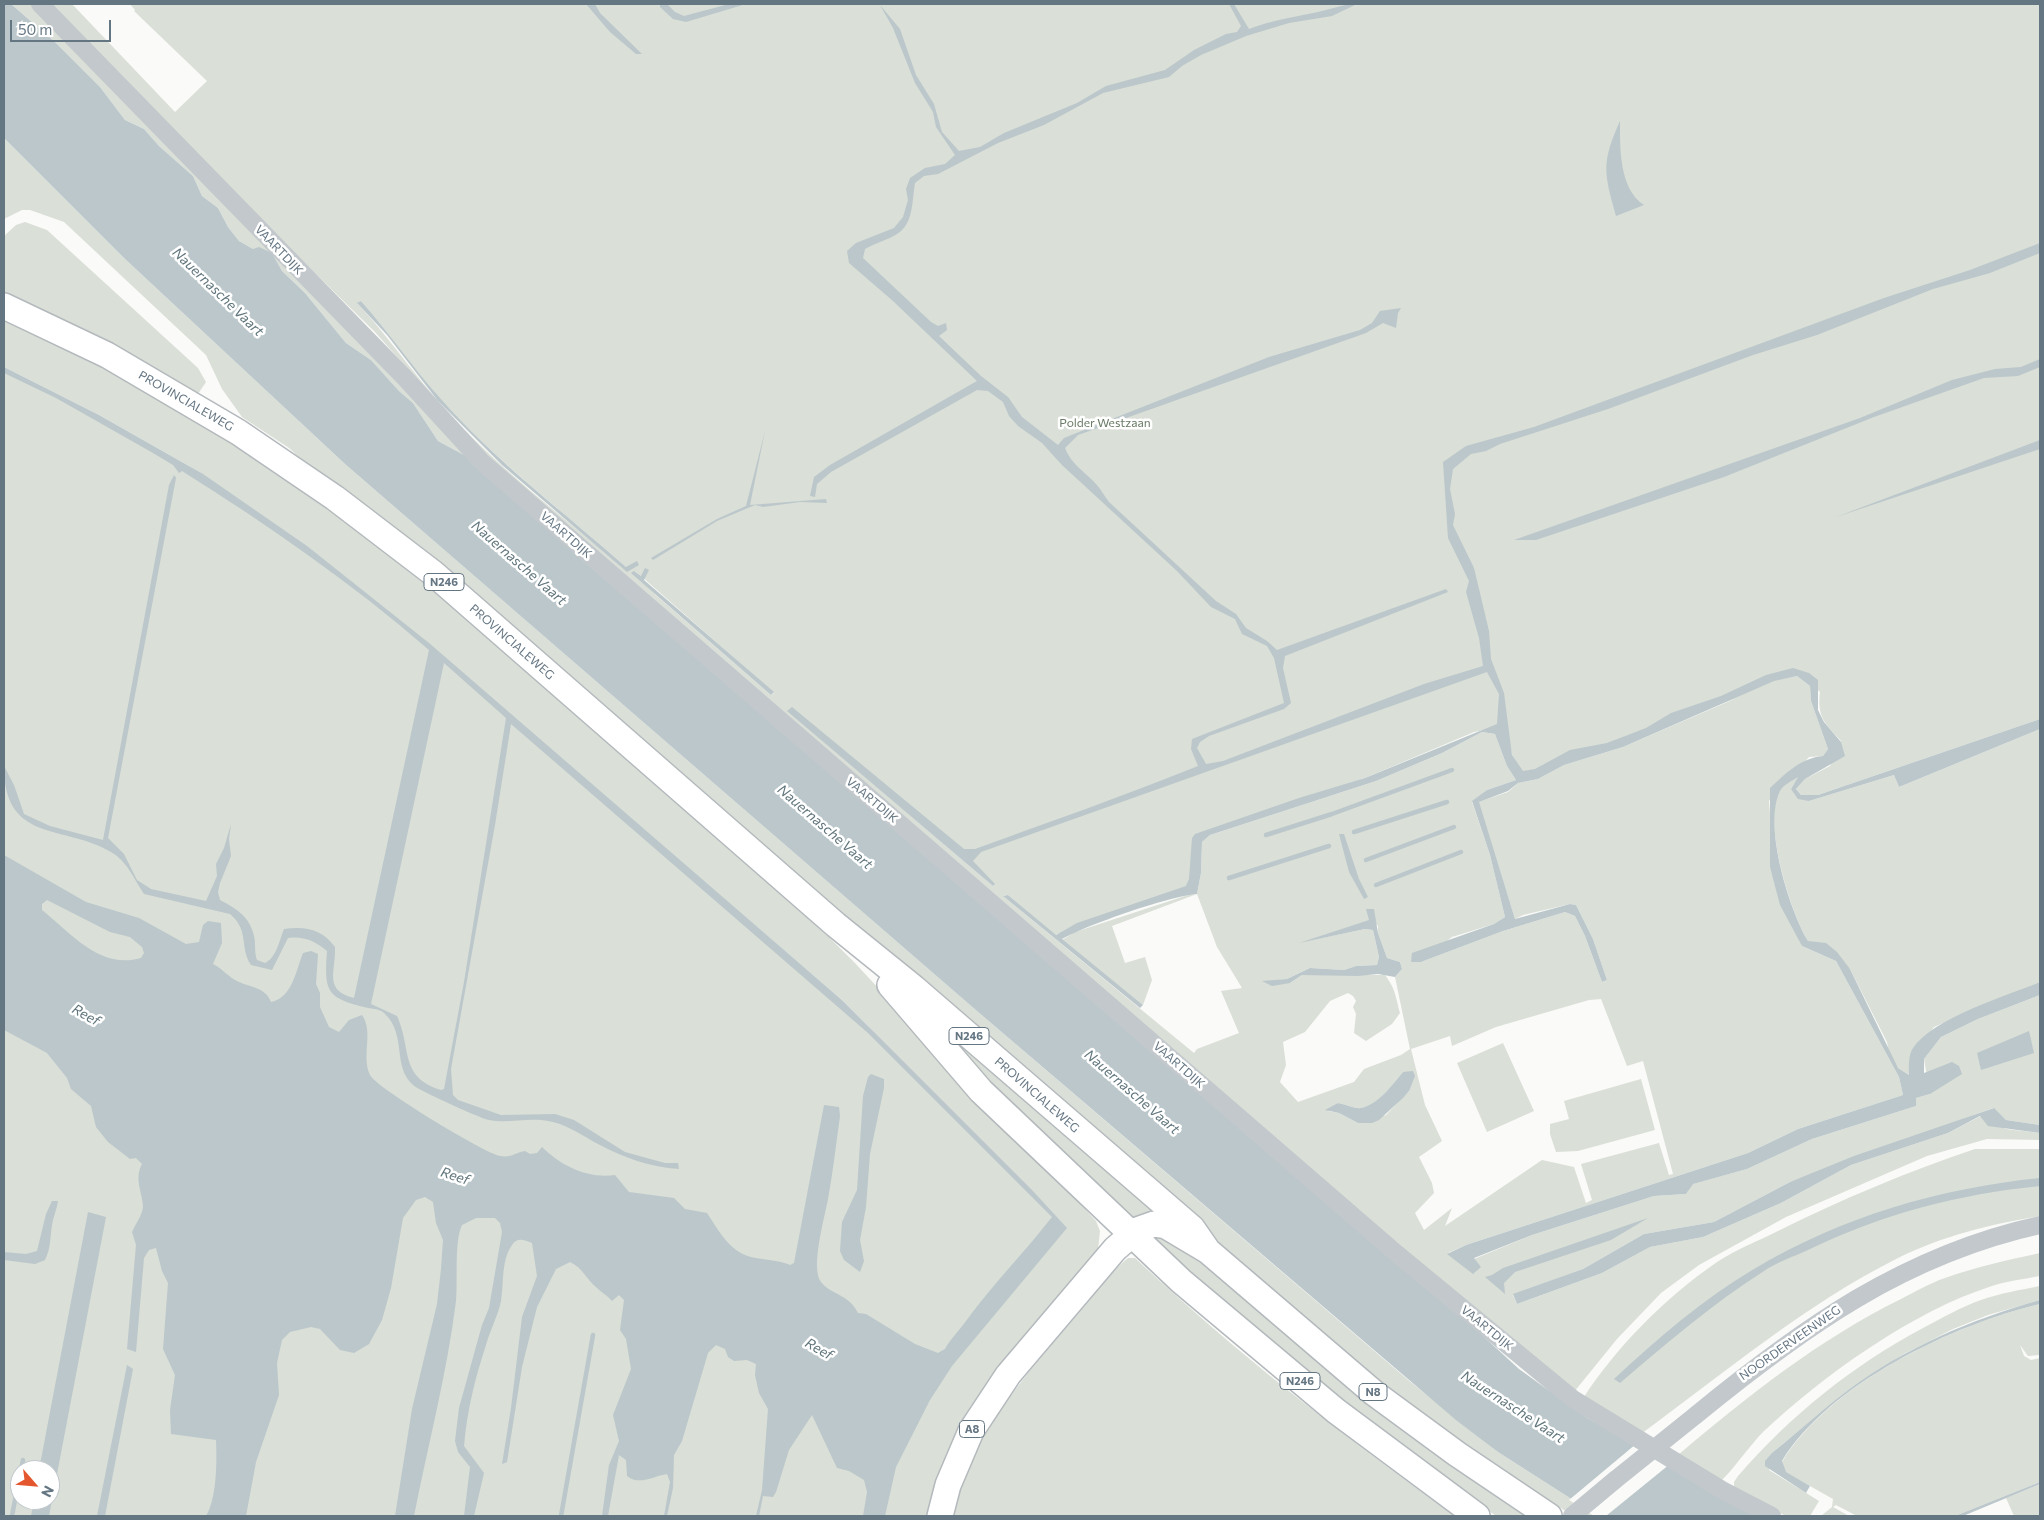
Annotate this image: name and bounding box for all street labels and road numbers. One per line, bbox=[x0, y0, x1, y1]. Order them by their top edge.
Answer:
street label: VAARTDIJK bbox=[252, 222, 306, 278]
street label: PROVINCIALEWEG bbox=[136, 368, 236, 434]
street label: VAARTDIJK bbox=[537, 509, 595, 561]
road number: N246 bbox=[424, 574, 464, 590]
street label: PROVINCIALEWEG bbox=[467, 601, 557, 683]
street label: VAARTDIJK bbox=[843, 774, 901, 826]
road number: N246 bbox=[949, 1028, 989, 1044]
street label: VAARTDIJK bbox=[1150, 1039, 1208, 1091]
street label: PROVINCIALEWEG bbox=[992, 1054, 1082, 1136]
street label: VAARTDIJK bbox=[1458, 1303, 1516, 1353]
street label: NOORDERVEENWEG bbox=[1737, 1303, 1843, 1383]
road number: N246 bbox=[1280, 1372, 1320, 1390]
road number: N8 bbox=[1359, 1384, 1387, 1400]
road number: A8 bbox=[960, 1420, 984, 1438]

